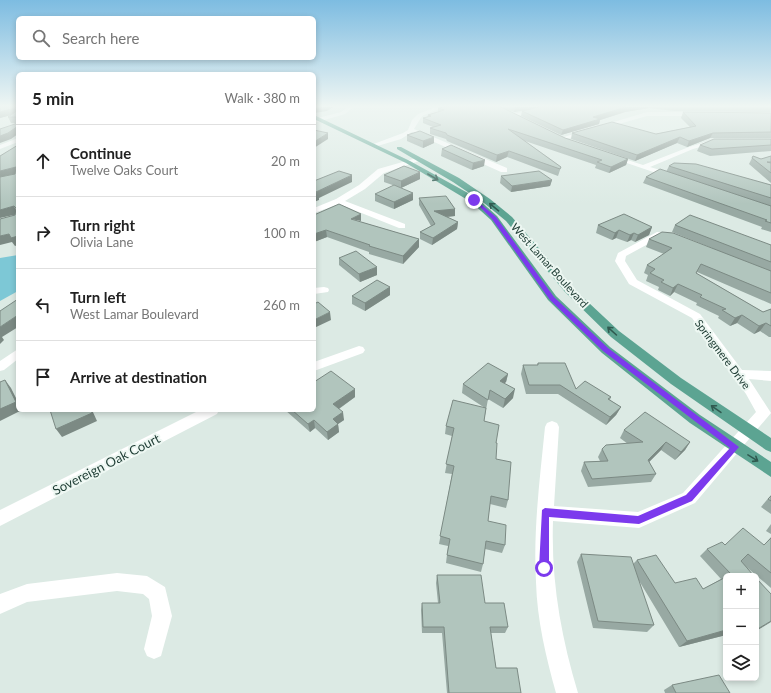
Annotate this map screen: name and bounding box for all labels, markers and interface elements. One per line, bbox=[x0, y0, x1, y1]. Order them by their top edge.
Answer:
search box bbox=[16, 16, 316, 60]
icon: search bbox=[30, 27, 52, 49]
text: Search here bbox=[62, 29, 139, 47]
text: 5 min bbox=[32, 88, 74, 109]
text: Walk · 380 m bbox=[224, 90, 300, 106]
text: Continue bbox=[70, 144, 131, 162]
icon: ahead bbox=[32, 150, 54, 172]
text: 20 m bbox=[271, 153, 300, 169]
text: Twelve Oaks Court bbox=[70, 162, 178, 178]
one-way arrow bbox=[427, 173, 439, 181]
route end bbox=[465, 191, 483, 209]
one-way arrow bbox=[489, 202, 499, 211]
text: Turn right bbox=[70, 216, 135, 234]
street label: West Lamar Boulevard bbox=[509, 220, 591, 310]
icon: right bbox=[32, 222, 54, 244]
text: 100 m bbox=[263, 225, 300, 241]
text: Olivia Lane bbox=[70, 234, 133, 250]
text: Turn left bbox=[70, 288, 126, 306]
icon: left bbox=[32, 294, 54, 316]
text: 260 m bbox=[263, 297, 300, 313]
text: West Lamar Boulevard bbox=[70, 306, 199, 322]
street label: Springmere Drive bbox=[693, 317, 754, 392]
one-way arrow bbox=[608, 327, 618, 336]
icon: arrive bbox=[32, 366, 54, 388]
text: Arrive at destination bbox=[70, 368, 207, 386]
one-way arrow bbox=[711, 405, 722, 413]
street label: Sovereign Oak Court bbox=[50, 430, 163, 498]
one-way arrow bbox=[747, 455, 759, 463]
route start bbox=[535, 559, 553, 577]
map controls bbox=[723, 573, 759, 681]
button: + bbox=[723, 573, 759, 609]
button: − bbox=[723, 609, 759, 645]
button: layers bbox=[723, 645, 759, 681]

